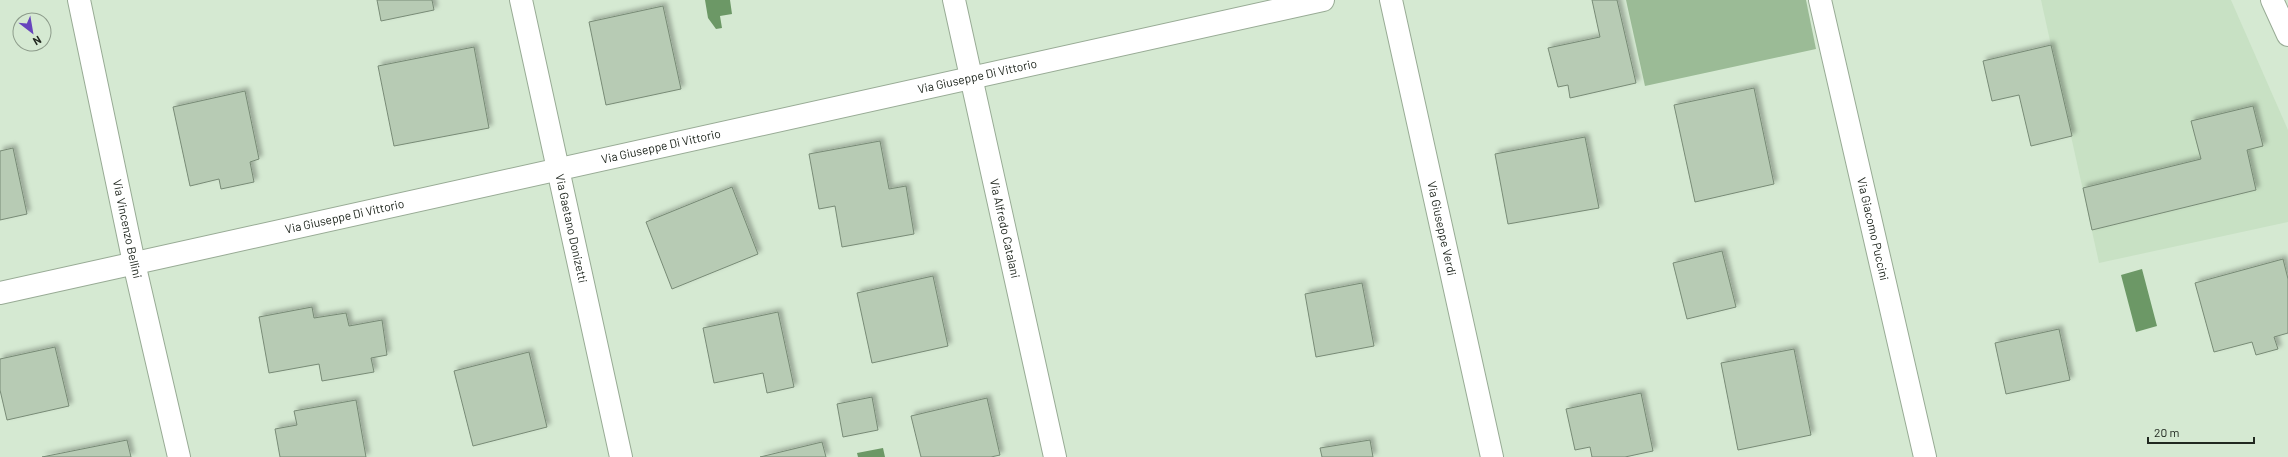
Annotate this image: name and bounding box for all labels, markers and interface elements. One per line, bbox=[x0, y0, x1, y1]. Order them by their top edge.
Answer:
north arrow bbox=[12, 12, 52, 52]
text: N bbox=[31, 34, 44, 48]
street label: Via Giuseppe Di Vittorio bbox=[916, 56, 1038, 96]
street label: Via Giuseppe Di Vittorio bbox=[600, 126, 722, 166]
street label: Via Gaetano Donizetti bbox=[553, 173, 591, 284]
street label: Via Giacomo Puccini bbox=[1855, 176, 1892, 282]
street label: Via Alfredo Catalani bbox=[988, 177, 1023, 279]
street label: Via Vincenzo Bellini bbox=[111, 178, 145, 280]
street label: Via Giuseppe Verdi bbox=[1425, 180, 1460, 277]
street label: Via Giuseppe Di Vittorio bbox=[283, 196, 405, 236]
scale bar bbox=[2148, 419, 2254, 445]
text: 20 m bbox=[2154, 425, 2180, 439]

